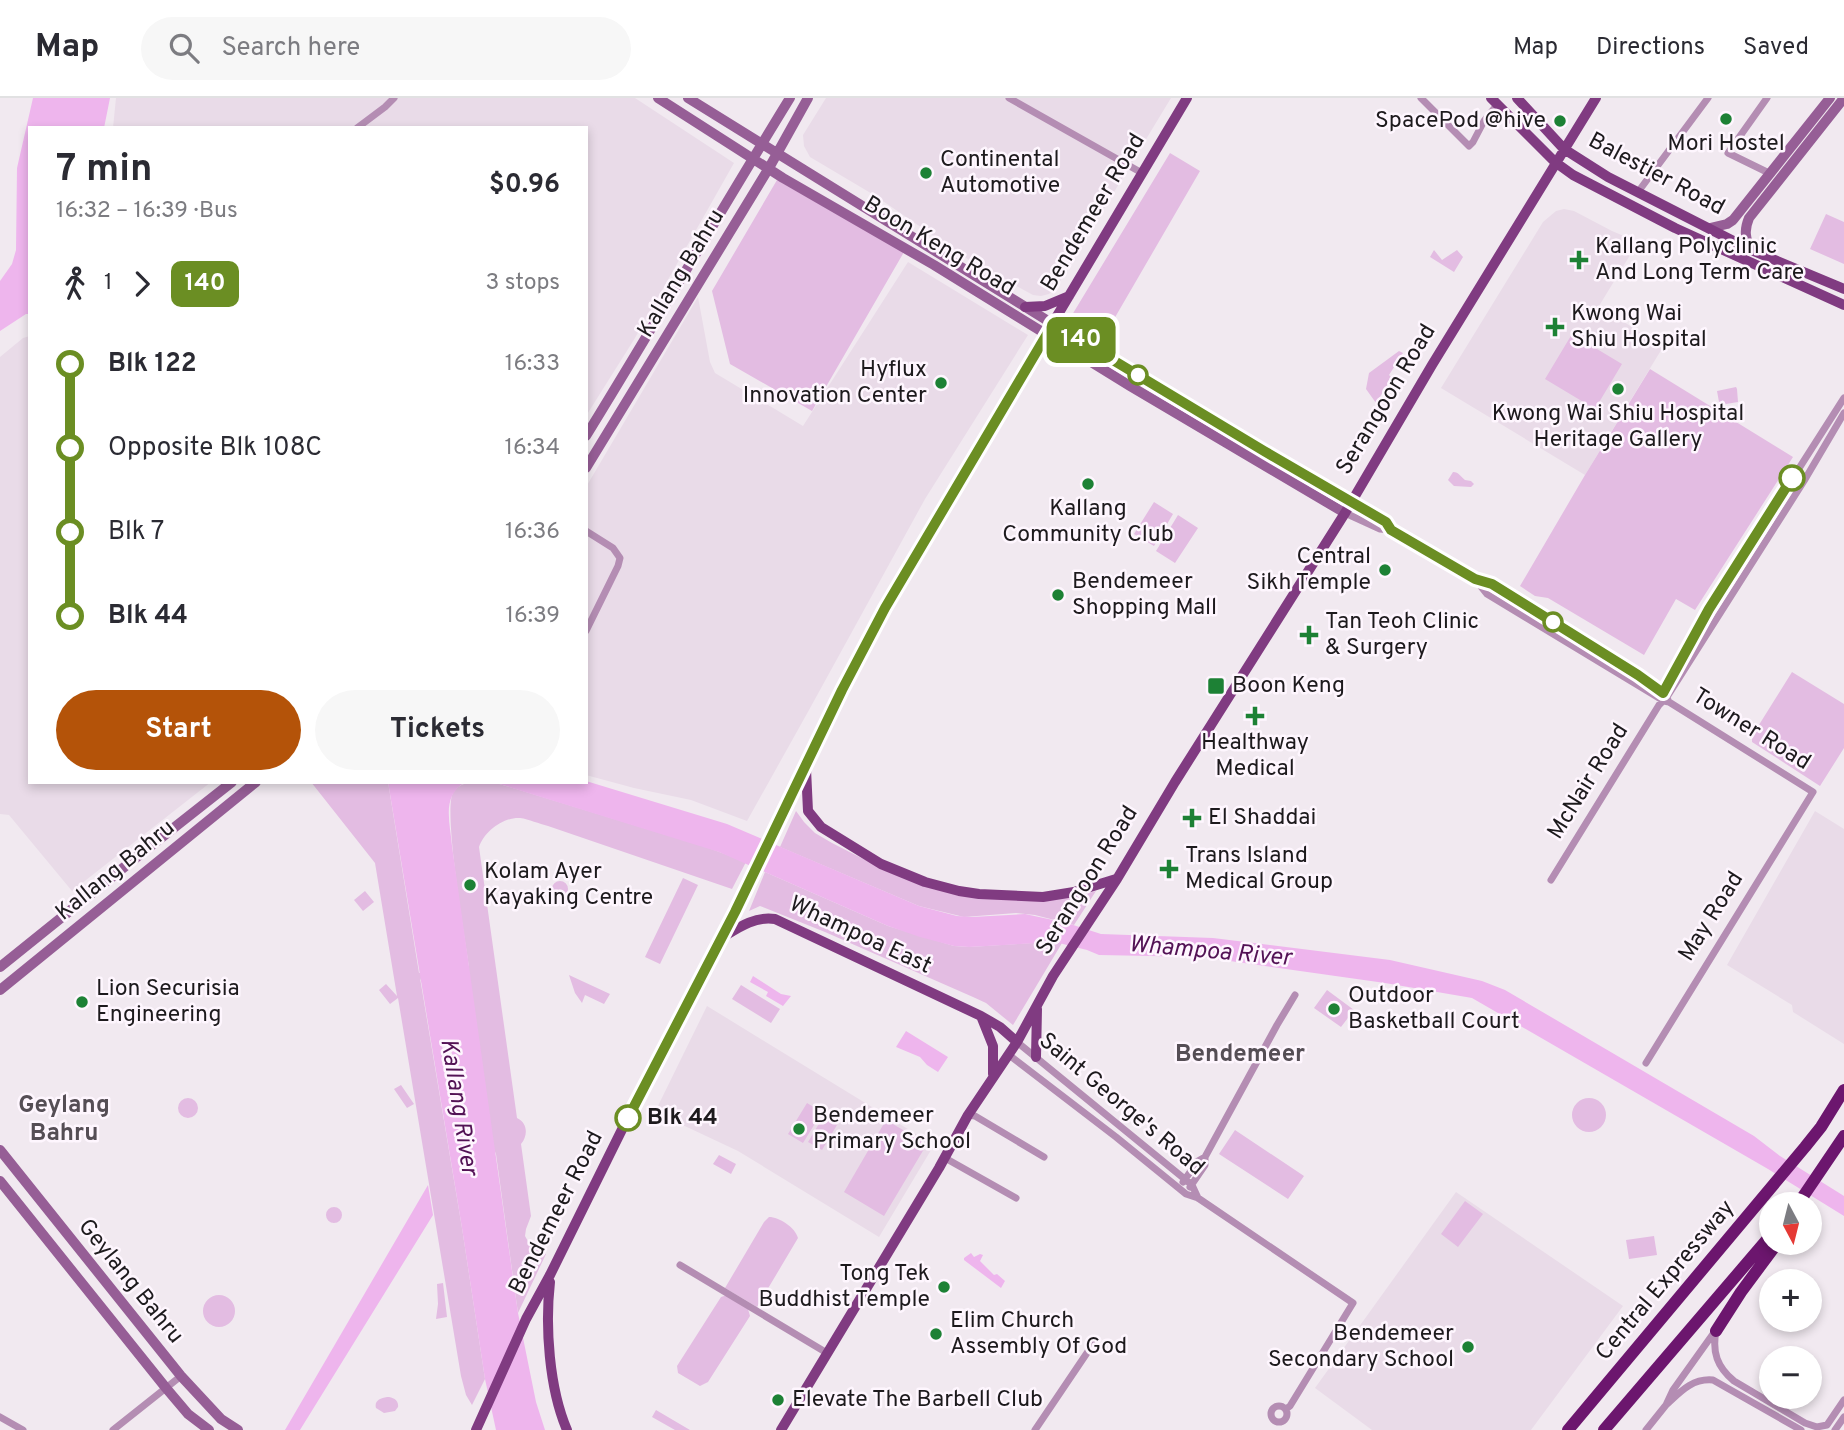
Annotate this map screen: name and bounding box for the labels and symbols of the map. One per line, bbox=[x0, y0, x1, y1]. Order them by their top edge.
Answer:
place label: SpacePod @hive bbox=[1375, 107, 1546, 136]
marker: Mori Hostel bbox=[1718, 111, 1734, 127]
marker: SpacePod @hive bbox=[1552, 113, 1568, 129]
street label: Balestier Road bbox=[1583, 127, 1729, 223]
street label: Bendemeer Road bbox=[1035, 129, 1153, 297]
place label: Mori Hostel bbox=[1667, 130, 1785, 159]
place label: Continental Automotive bbox=[940, 146, 1060, 201]
marker: Continental Automotive bbox=[918, 165, 934, 181]
street label: Boon Keng Road bbox=[858, 190, 1020, 304]
street label: Kallang Bahru bbox=[632, 204, 732, 344]
place label: Kallang Polyclinic And Long Term Care bbox=[1595, 233, 1804, 288]
marker: Kallang Polyclinic And Long Term Care bbox=[1569, 250, 1589, 270]
place label: Kwong Wai Shiu Hospital bbox=[1571, 300, 1707, 355]
line badge: 140 bbox=[1041, 317, 1121, 363]
marker: Kwong Wai Shiu Hospital bbox=[1545, 317, 1565, 337]
street label: Serangoon Road bbox=[1331, 319, 1443, 481]
place label: Hyflux Innovation Center bbox=[743, 356, 927, 411]
unlabelled marker bbox=[1128, 365, 1148, 385]
marker: Hyflux Innovation Center bbox=[933, 375, 949, 391]
marker: Kwong Wai Shiu Hospital Heritage Gallery bbox=[1610, 381, 1626, 397]
place label: Kwong Wai Shiu Hospital Heritage Gallery bbox=[1492, 400, 1744, 455]
unlabelled marker bbox=[1779, 465, 1805, 491]
marker: Kallang Community Club bbox=[1080, 476, 1096, 492]
place label: Kallang Community Club bbox=[1002, 495, 1174, 550]
place label: Central Sikh Temple bbox=[1247, 543, 1371, 598]
marker: Central Sikh Temple bbox=[1377, 562, 1393, 578]
place label: Bendemeer Shopping Mall bbox=[1072, 568, 1217, 623]
marker: Bendemeer Shopping Mall bbox=[1050, 587, 1066, 603]
place label: Tan Teoh Clinic & Surgery bbox=[1325, 608, 1479, 663]
unlabelled marker bbox=[1543, 612, 1563, 632]
marker: Tan Teoh Clinic & Surgery bbox=[1299, 625, 1319, 645]
place label: Boon Keng bbox=[1232, 672, 1345, 701]
marker: Boon Keng bbox=[1206, 676, 1226, 696]
street label: Towner Road bbox=[1687, 682, 1815, 778]
marker: Healthway Medical bbox=[1245, 706, 1265, 726]
street label: McNair Road bbox=[1542, 719, 1636, 845]
place label: Healthway Medical bbox=[1201, 729, 1309, 784]
street label: Serangoon Road bbox=[1031, 801, 1145, 961]
place label: El Shaddai bbox=[1208, 804, 1316, 833]
marker: El Shaddai bbox=[1182, 808, 1202, 828]
street label: Kallang Bahru bbox=[50, 814, 182, 928]
place label: Trans Island Medical Group bbox=[1185, 842, 1333, 897]
place label: Kolam Ayer Kayaking Centre bbox=[484, 858, 653, 913]
marker: Trans Island Medical Group bbox=[1159, 859, 1179, 879]
street label: May Road bbox=[1673, 867, 1751, 967]
marker: Kolam Ayer Kayaking Centre bbox=[462, 877, 478, 893]
street label: Whampoa East bbox=[784, 890, 936, 982]
water label: Whampoa River bbox=[1128, 930, 1294, 974]
place label: Lion Securisia Engineering bbox=[96, 975, 240, 1030]
place label: Outdoor Basketball Court bbox=[1348, 982, 1520, 1037]
marker: Lion Securisia Engineering bbox=[74, 994, 90, 1010]
marker: Outdoor Basketball Court bbox=[1326, 1001, 1342, 1017]
street label: Saint George's Road bbox=[1032, 1027, 1210, 1183]
water label: Kallang River bbox=[432, 1037, 484, 1179]
district label: Bendemeer bbox=[1175, 1040, 1305, 1070]
district label: Geylang Bahru bbox=[18, 1091, 110, 1149]
place label: Bendemeer Primary School bbox=[813, 1102, 971, 1157]
place label: Blk 44 bbox=[647, 1104, 718, 1133]
marker: Blk 44 bbox=[615, 1105, 641, 1131]
marker: Bendemeer Primary School bbox=[791, 1121, 807, 1137]
street label: Bendemeer Road bbox=[503, 1126, 611, 1300]
north arrow bbox=[1759, 1192, 1822, 1255]
street label: Central Expressway bbox=[1590, 1195, 1742, 1367]
street label: Geylang Bahru bbox=[71, 1214, 189, 1350]
place label: Tong Tek Buddhist Temple bbox=[759, 1260, 930, 1315]
marker: Tong Tek Buddhist Temple bbox=[936, 1279, 952, 1295]
place label: Elim Church Assembly Of God bbox=[950, 1307, 1127, 1362]
place label: Bendemeer Secondary School bbox=[1268, 1320, 1454, 1375]
marker: Elim Church Assembly Of God bbox=[928, 1326, 944, 1342]
marker: Bendemeer Secondary School bbox=[1460, 1339, 1476, 1355]
place label: Elevate The Barbell Club bbox=[792, 1386, 1043, 1415]
marker: Elevate The Barbell Club bbox=[770, 1392, 786, 1408]

